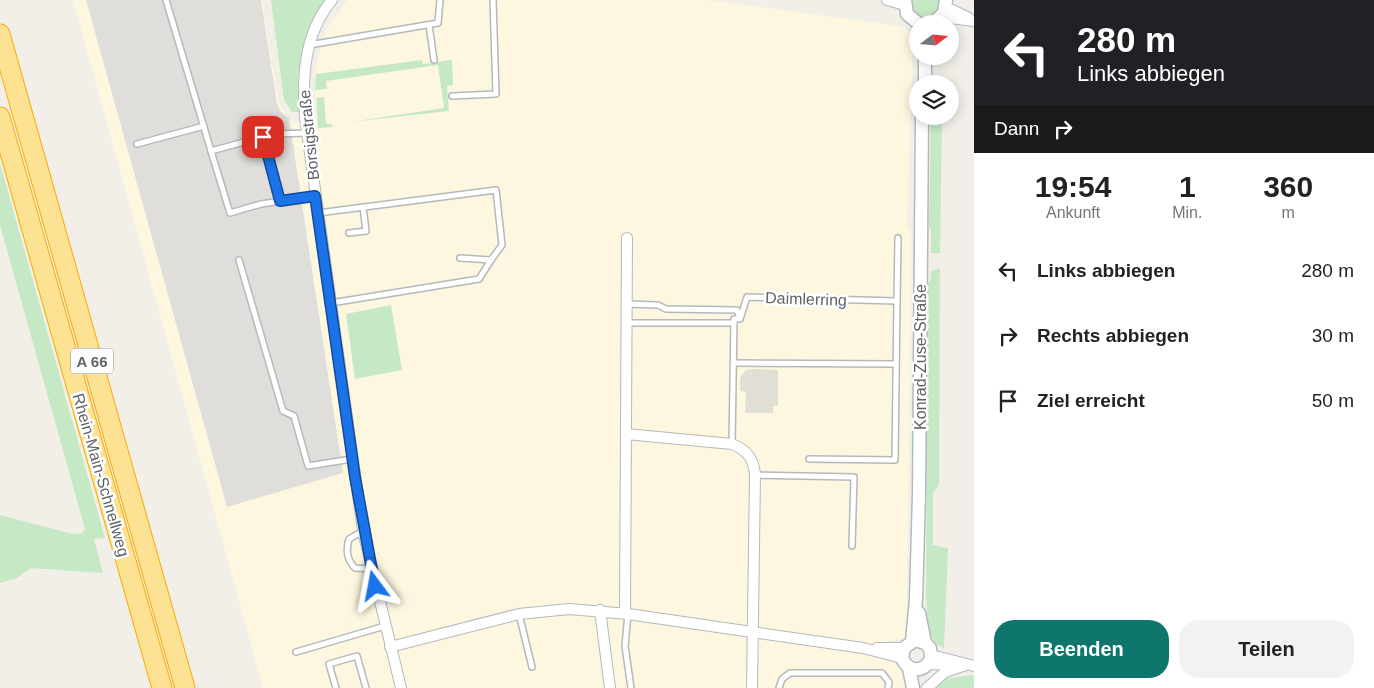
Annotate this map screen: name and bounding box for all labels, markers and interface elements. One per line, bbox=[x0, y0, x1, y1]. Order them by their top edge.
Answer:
north arrow bbox=[909, 15, 959, 65]
map controls bbox=[909, 15, 959, 125]
icon: left bbox=[994, 20, 1059, 85]
text: 280 m bbox=[1077, 20, 1176, 59]
text: Links abbiegen bbox=[1077, 61, 1225, 86]
button: layers bbox=[909, 75, 959, 125]
street label: Borsigstraße bbox=[296, 89, 322, 181]
icon: right bbox=[1049, 115, 1077, 143]
pin bbox=[242, 116, 284, 158]
text: Dann bbox=[994, 118, 1039, 139]
icon: arrive bbox=[249, 123, 277, 151]
text: 19:54 bbox=[1035, 170, 1111, 203]
text: 1 bbox=[1179, 170, 1196, 203]
text: 360 bbox=[1263, 170, 1313, 203]
text: Ankunft bbox=[1046, 204, 1100, 221]
text: Min. bbox=[1172, 204, 1202, 221]
text: m bbox=[1282, 204, 1295, 221]
icon: left bbox=[994, 257, 1022, 285]
text: Links abbiegen bbox=[1037, 260, 1175, 281]
text: 280 m bbox=[1301, 260, 1354, 281]
street label: Konrad-Zuse-Straße bbox=[912, 284, 929, 430]
street label: Daimlerring bbox=[765, 289, 847, 309]
icon: right bbox=[994, 322, 1022, 350]
text: Rechts abbiegen bbox=[1037, 325, 1189, 346]
text: 30 m bbox=[1312, 325, 1354, 346]
road number: A 66 bbox=[71, 348, 113, 374]
icon: arrive bbox=[994, 387, 1022, 415]
text: Ziel erreicht bbox=[1037, 390, 1145, 411]
text: 50 m bbox=[1312, 390, 1354, 411]
street label: Rhein-Main-Schnellweg bbox=[70, 391, 132, 559]
position arrow bbox=[348, 559, 400, 611]
button: Beenden bbox=[994, 620, 1169, 678]
button: Teilen bbox=[1179, 620, 1354, 678]

